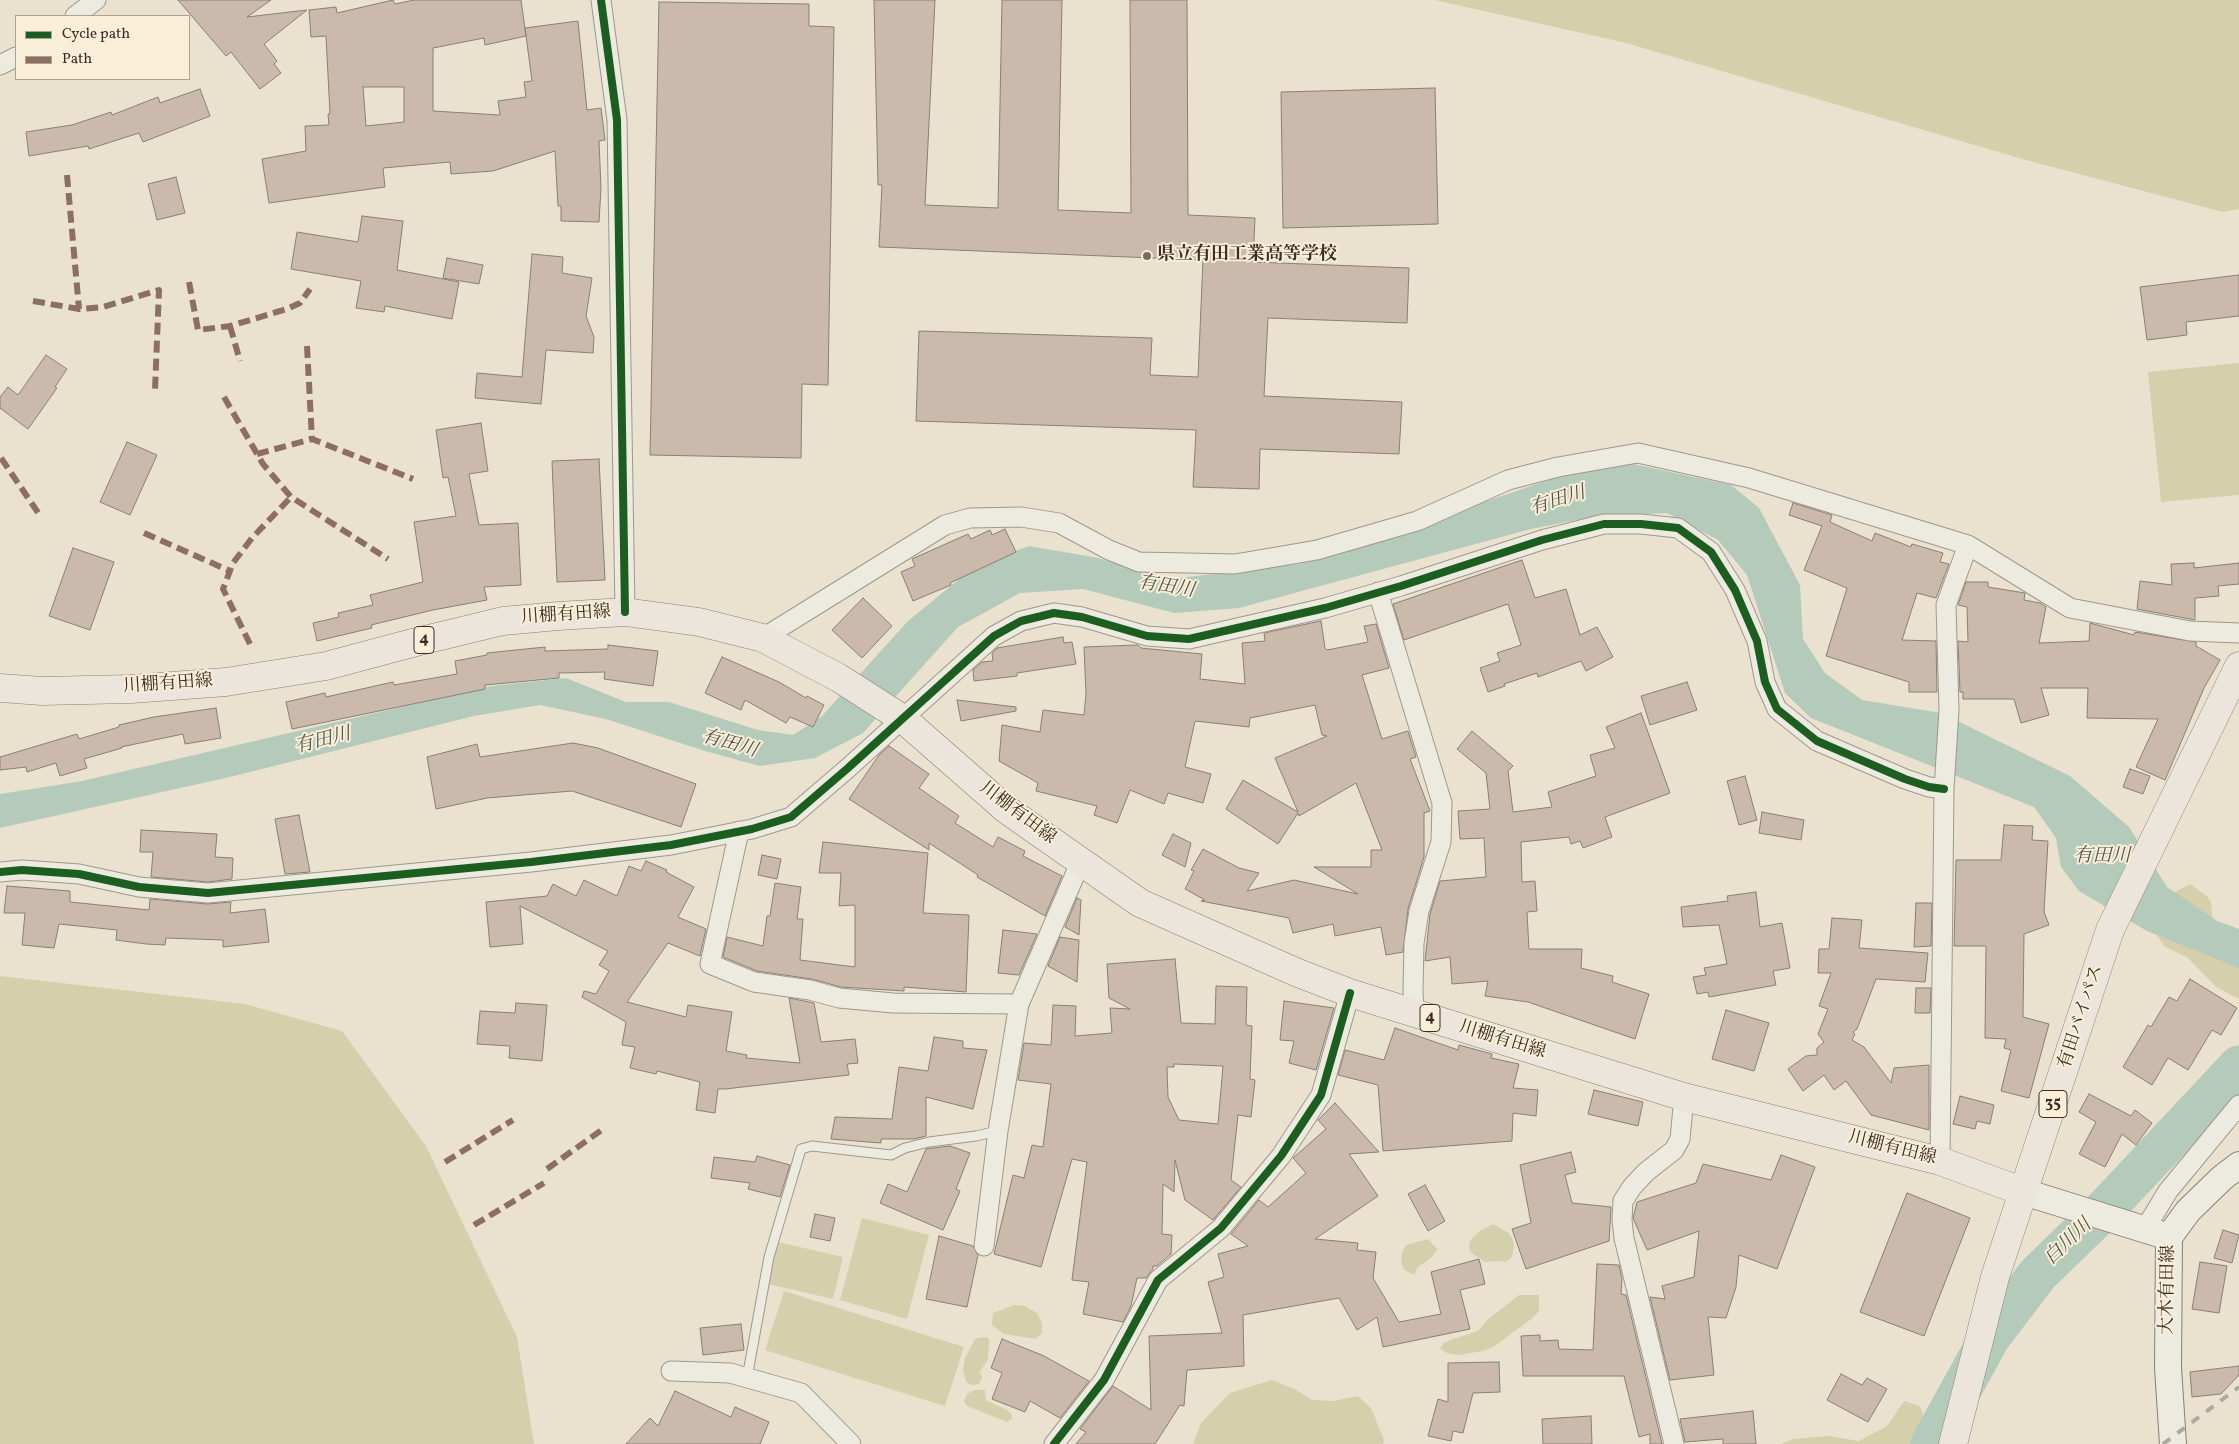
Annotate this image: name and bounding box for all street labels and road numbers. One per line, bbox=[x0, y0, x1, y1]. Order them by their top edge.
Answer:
street label: 川棚有田線 bbox=[520, 602, 612, 630]
road number: 4 bbox=[414, 626, 434, 654]
street label: 川棚有田線 bbox=[122, 671, 214, 699]
street label: 川棚有田線 bbox=[975, 778, 1059, 850]
street label: 有田バイパス bbox=[2055, 962, 2109, 1072]
road number: 4 bbox=[1420, 1004, 1440, 1032]
street label: 川棚有田線 bbox=[1456, 1018, 1548, 1064]
road number: 35 bbox=[2039, 1090, 2067, 1118]
street label: 川棚有田線 bbox=[1846, 1128, 1938, 1170]
street label: 大木有田線 bbox=[2157, 1245, 2181, 1335]

